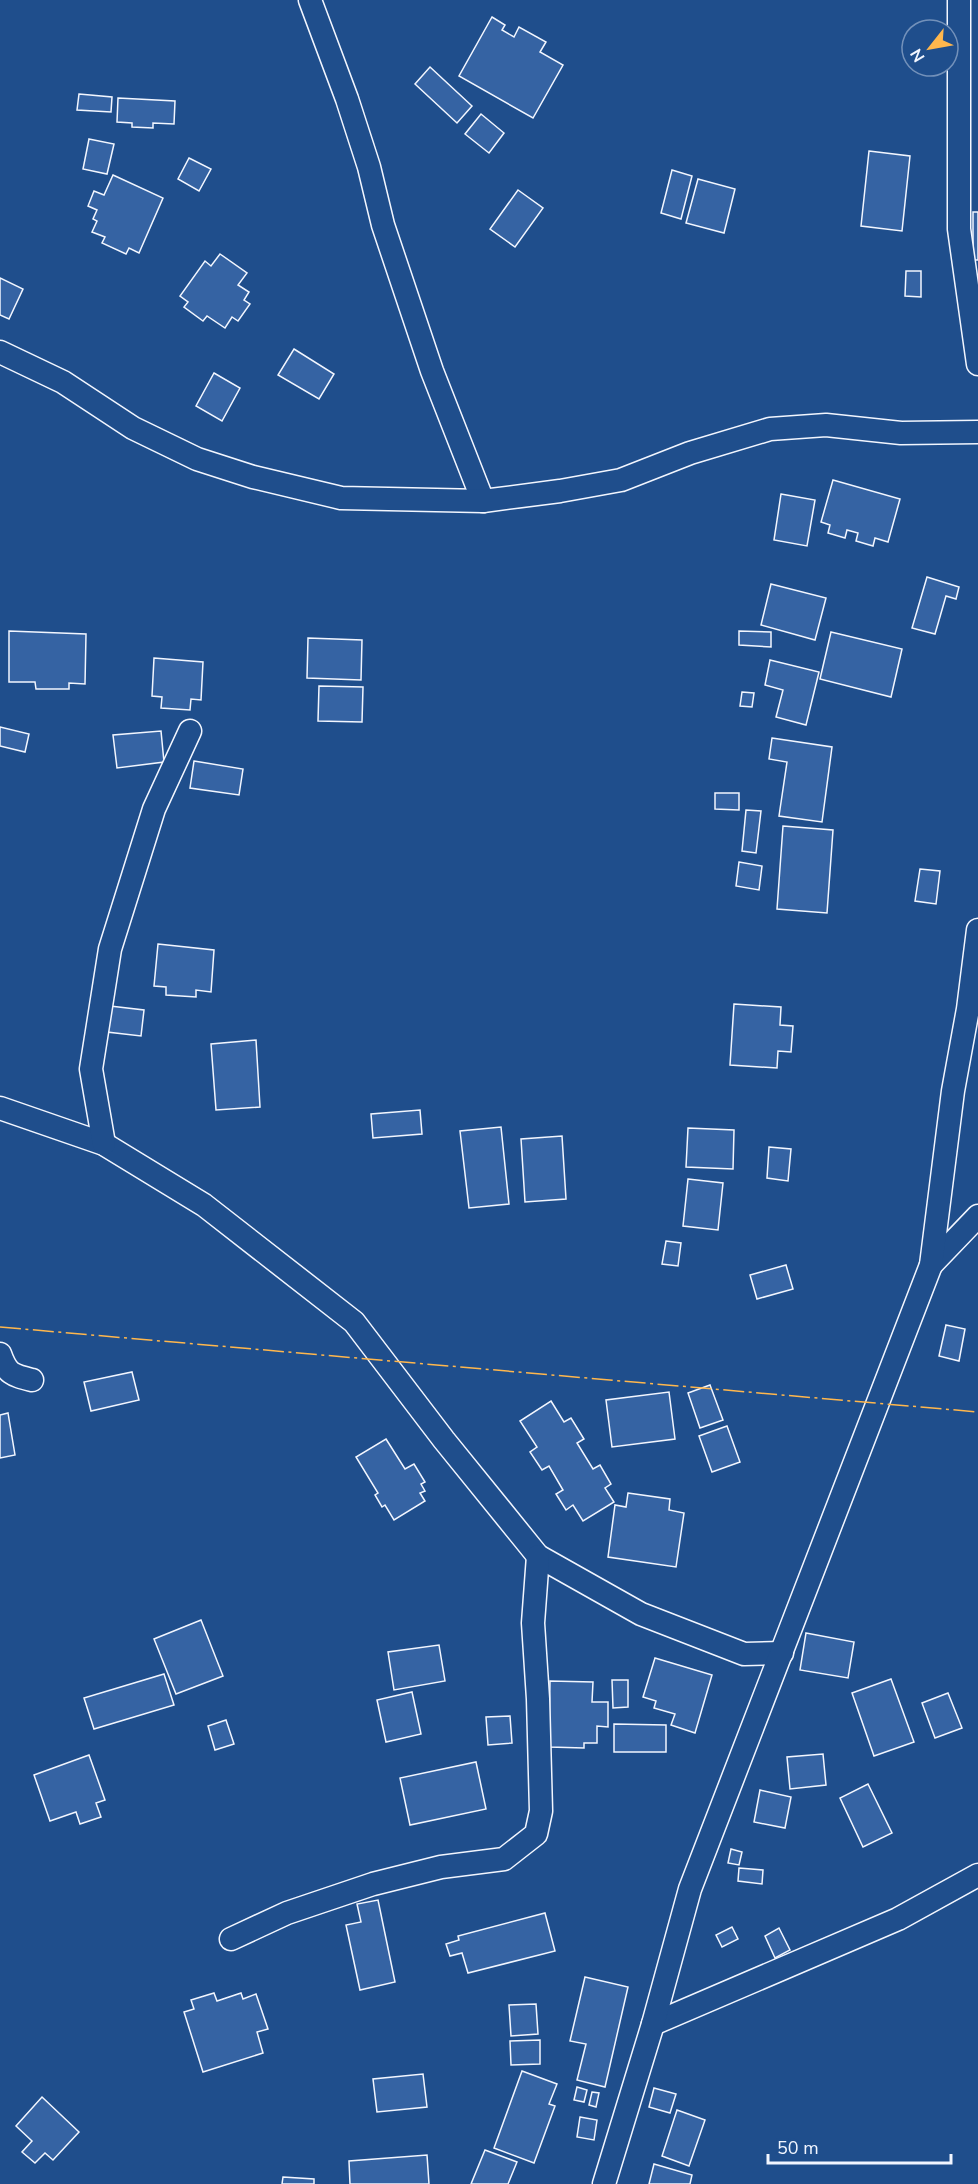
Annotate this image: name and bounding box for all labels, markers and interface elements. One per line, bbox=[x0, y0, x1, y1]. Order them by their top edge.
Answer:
north arrow bbox=[900, 18, 960, 78]
text: N bbox=[905, 44, 931, 66]
scale bar bbox=[768, 2127, 951, 2165]
text: 50 m bbox=[777, 2136, 819, 2160]

